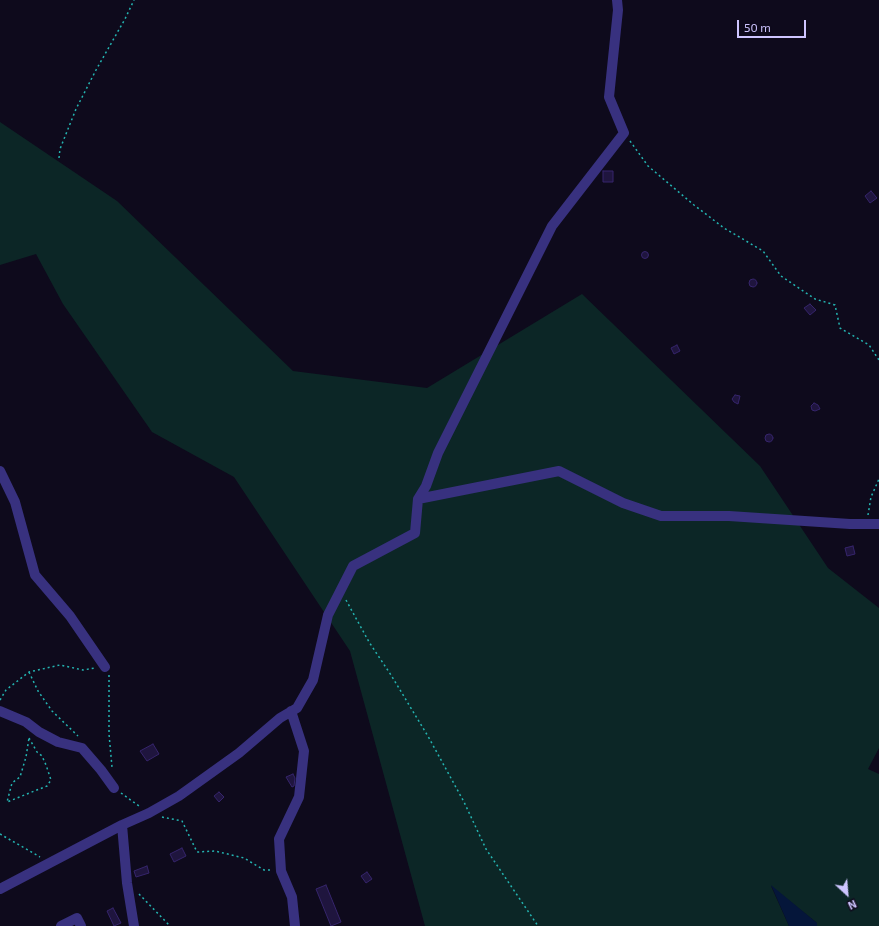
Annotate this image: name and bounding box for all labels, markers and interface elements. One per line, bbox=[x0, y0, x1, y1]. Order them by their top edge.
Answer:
scale bar bbox=[739, 12, 808, 38]
text: 50 m bbox=[744, 20, 771, 34]
north arrow bbox=[827, 874, 867, 914]
text: N bbox=[846, 898, 859, 913]

